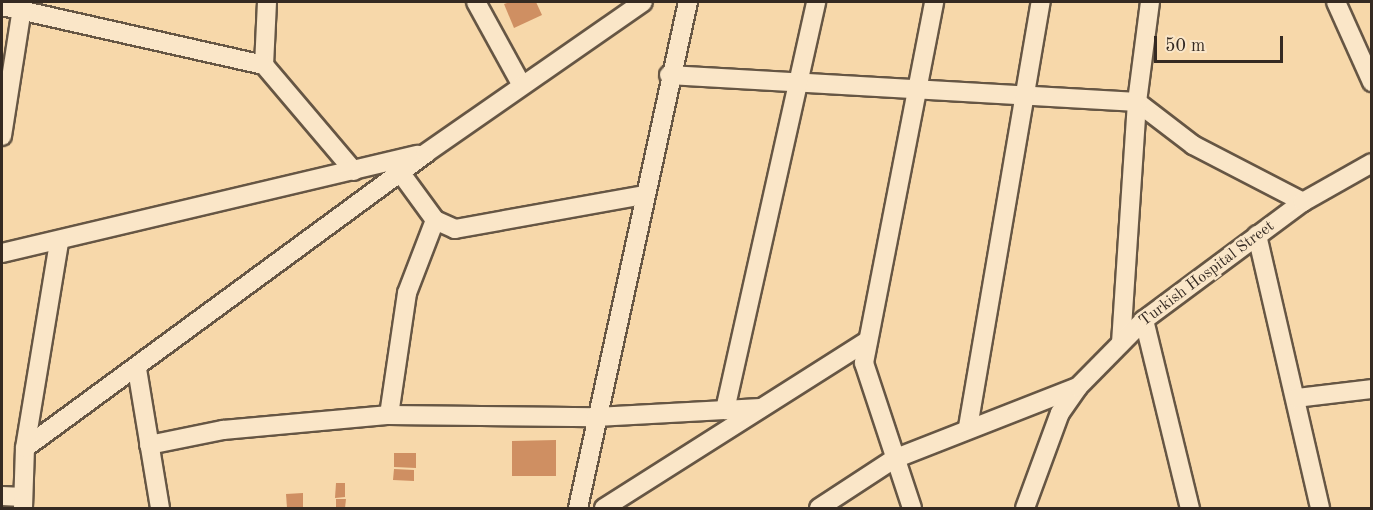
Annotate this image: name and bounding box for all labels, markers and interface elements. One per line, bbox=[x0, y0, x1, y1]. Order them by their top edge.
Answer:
scale bar bbox=[1157, 24, 1286, 62]
text: 50 m bbox=[1165, 37, 1205, 55]
street label: Turkish Hospital Street bbox=[1136, 217, 1278, 331]

